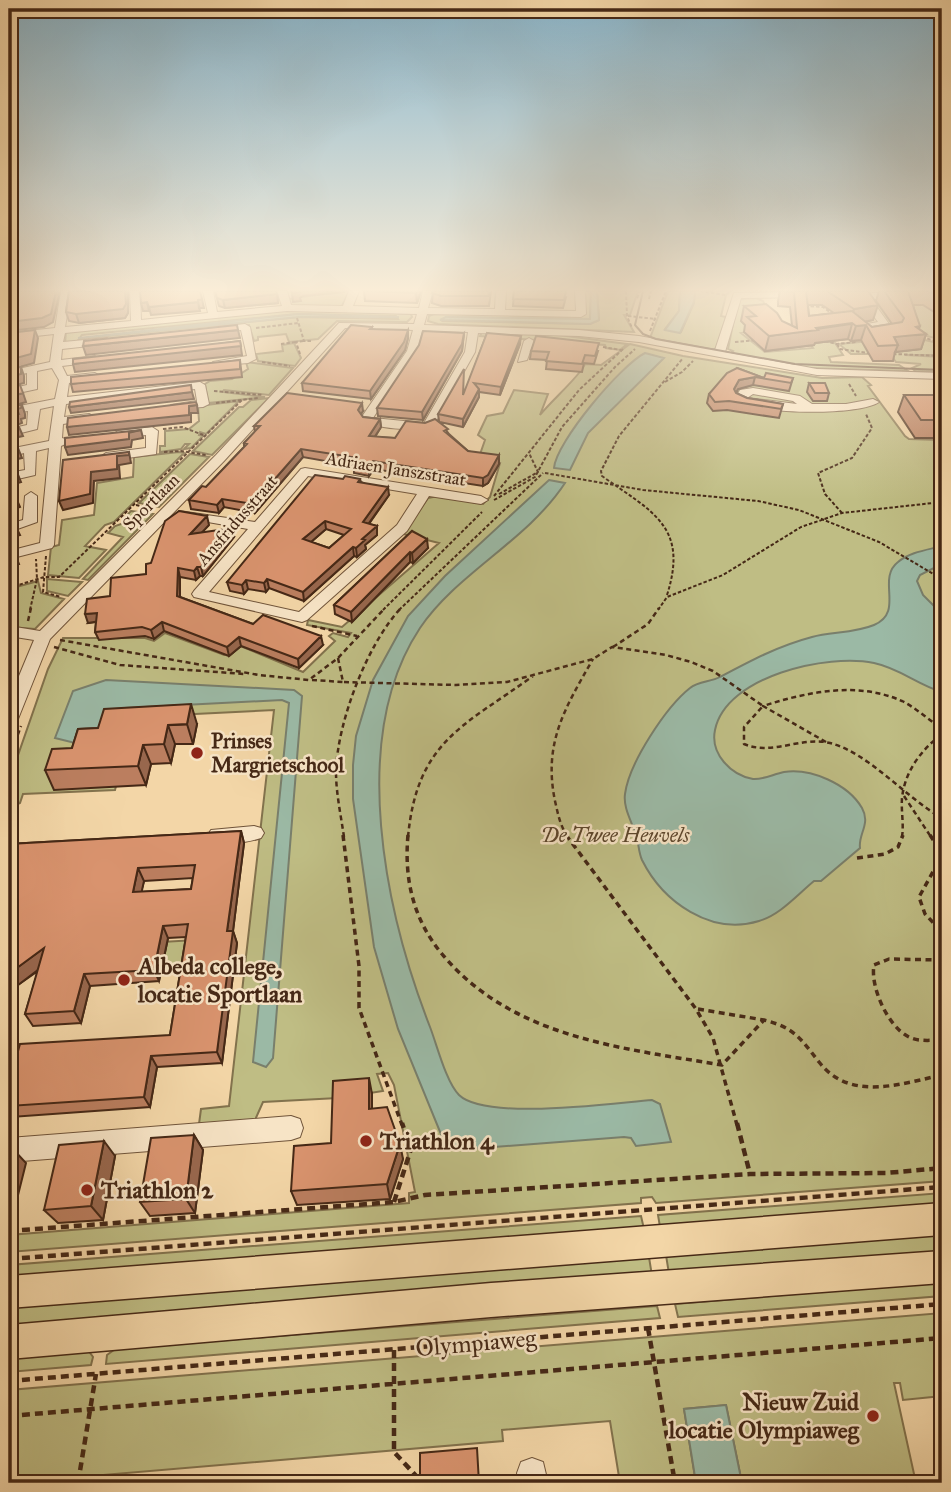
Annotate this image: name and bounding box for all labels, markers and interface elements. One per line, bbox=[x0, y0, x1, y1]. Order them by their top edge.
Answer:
street label: Adriaen Janszstraat bbox=[323, 447, 468, 492]
street label: Sportlaan bbox=[118, 469, 184, 535]
street label: Ansfridusstraat bbox=[191, 470, 283, 570]
place label: Prinses Margrietschool bbox=[211, 728, 345, 778]
marker: Prinses Margrietschool bbox=[189, 745, 205, 761]
park label: De Twee Heuvels bbox=[541, 822, 690, 848]
place label: Albeda college, locatie Sportlaan bbox=[136, 951, 302, 1009]
marker: Albeda college, locatie Sportlaan bbox=[116, 972, 132, 988]
place label: Triathlon 4 bbox=[379, 1126, 495, 1156]
marker: Triathlon 4 bbox=[358, 1133, 374, 1149]
place label: Triathlon 2 bbox=[100, 1175, 214, 1205]
marker: Triathlon 2 bbox=[79, 1182, 95, 1198]
street label: Olympiaweg bbox=[414, 1323, 538, 1363]
place label: Nieuw Zuid locatie Olympiaweg bbox=[668, 1387, 860, 1445]
marker: Nieuw Zuid locatie Olympiaweg bbox=[865, 1408, 881, 1424]

